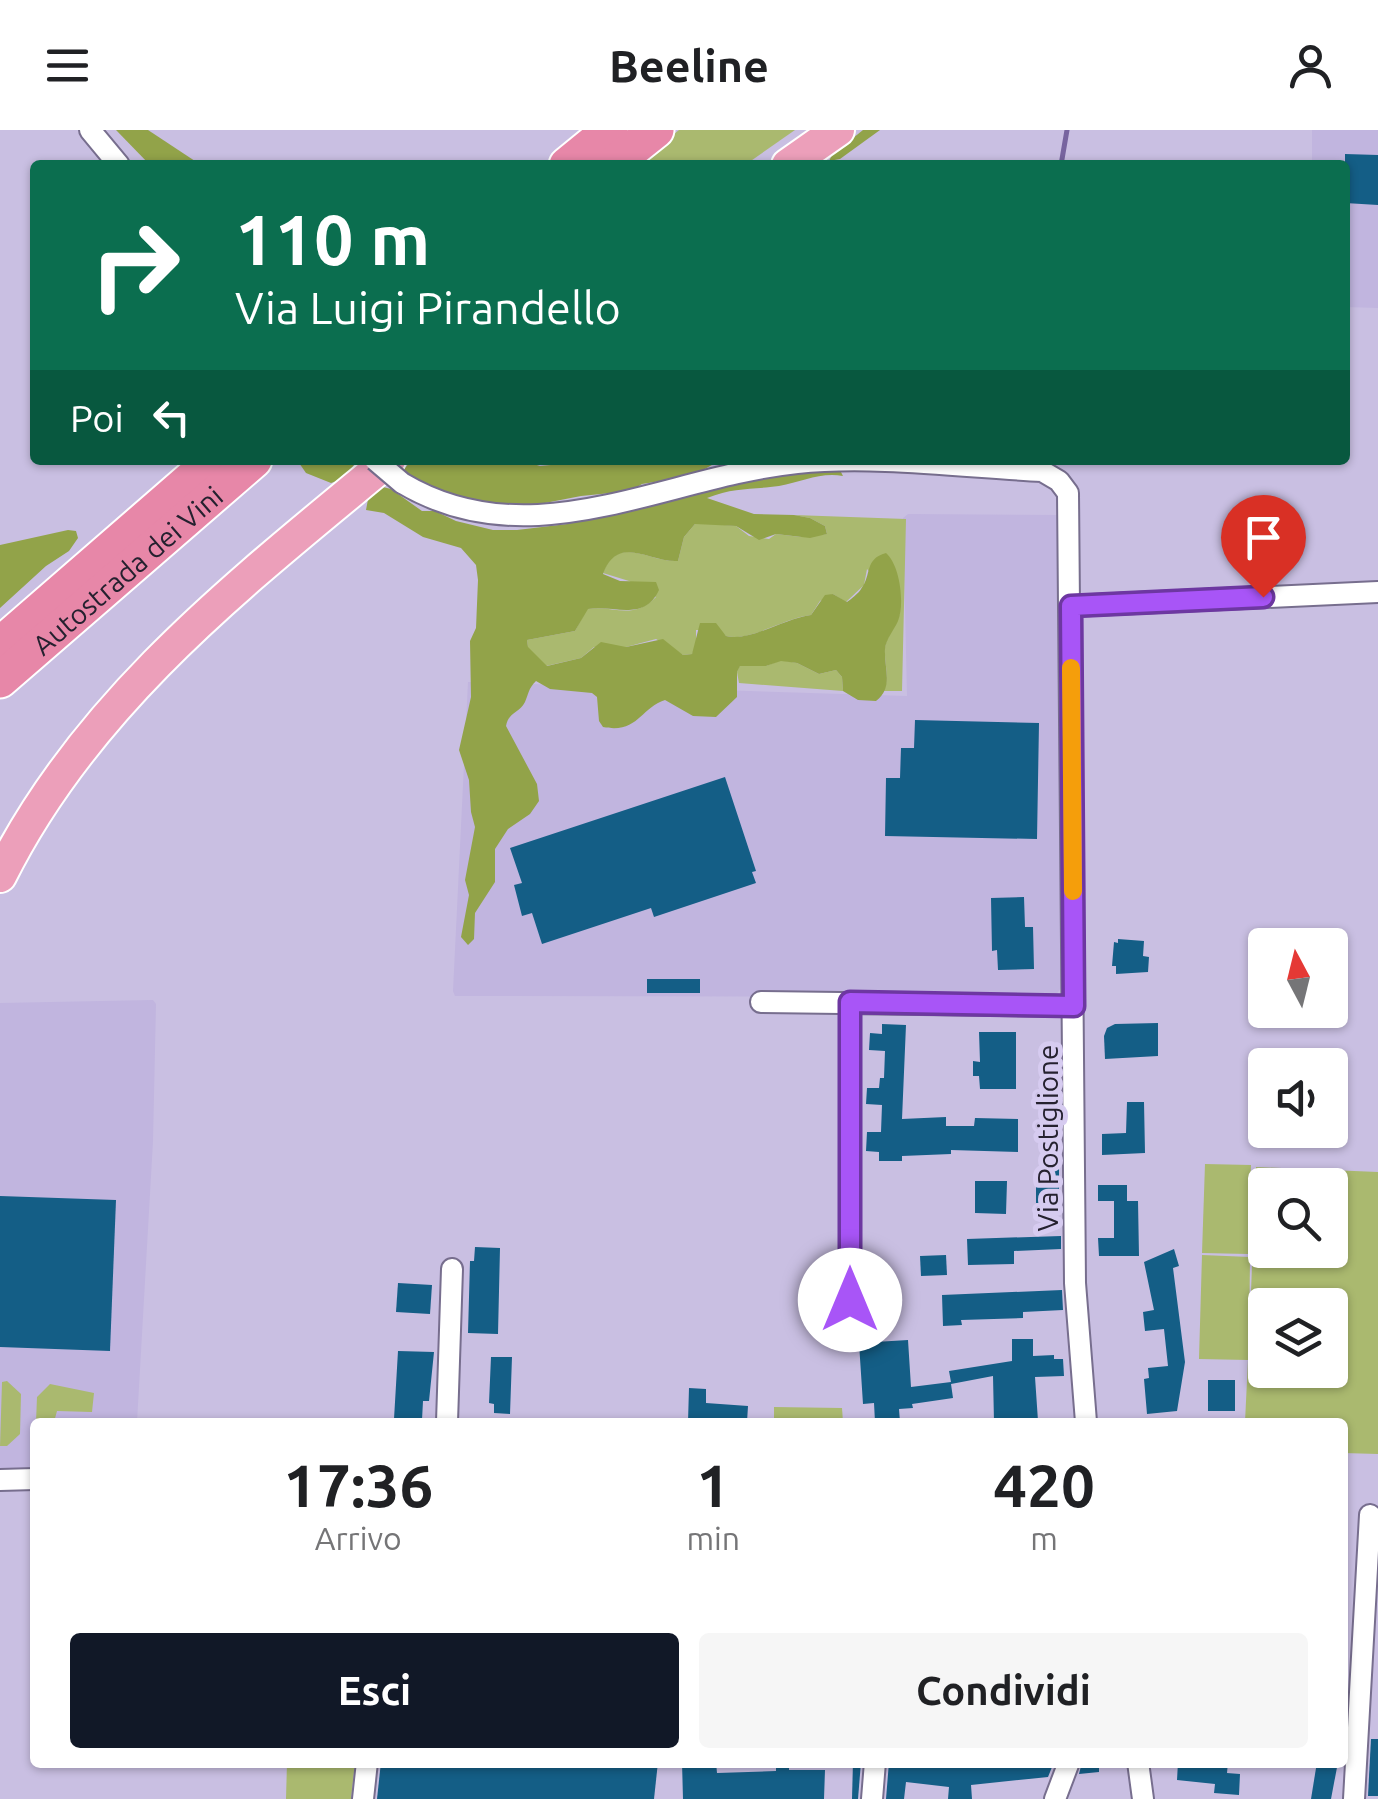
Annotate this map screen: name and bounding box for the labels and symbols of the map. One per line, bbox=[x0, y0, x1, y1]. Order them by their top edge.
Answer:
street label: Autostrada dei Vini bbox=[26, 480, 228, 660]
pin bbox=[1221, 495, 1306, 598]
north arrow bbox=[1248, 928, 1348, 1028]
street label: Via Postiglione bbox=[1032, 1044, 1063, 1232]
position arrow bbox=[798, 1248, 902, 1352]

